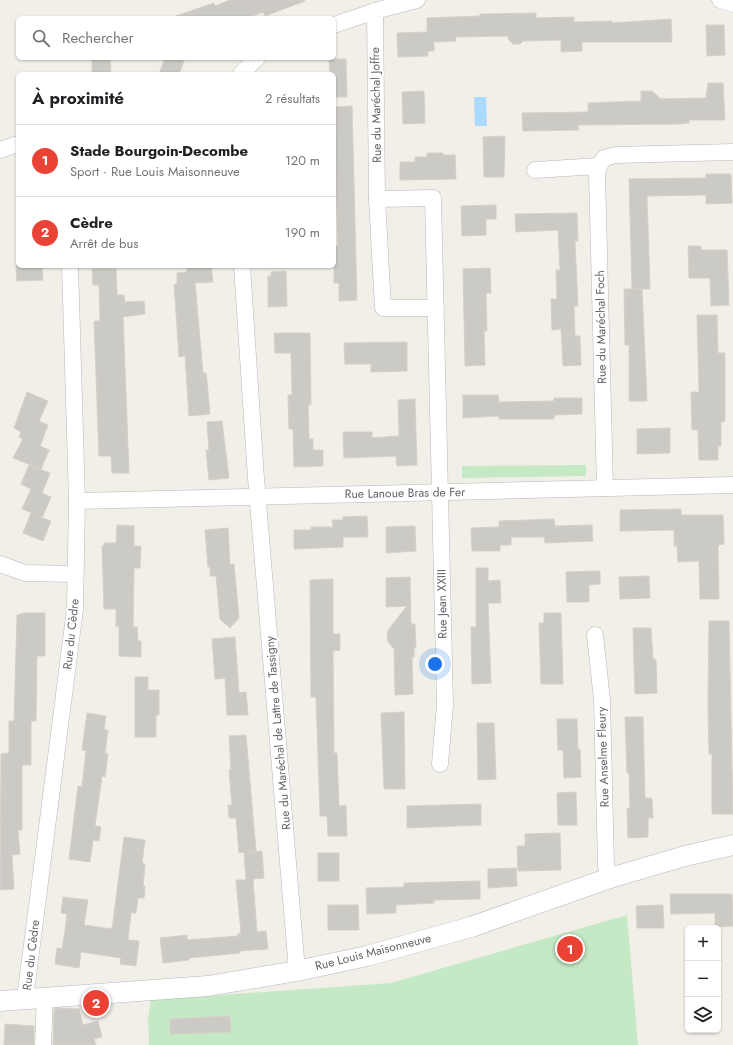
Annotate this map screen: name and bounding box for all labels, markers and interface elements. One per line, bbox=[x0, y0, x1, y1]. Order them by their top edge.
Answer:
search box bbox=[16, 16, 336, 60]
icon: search bbox=[30, 27, 52, 49]
text: Rechercher bbox=[62, 27, 134, 49]
street label: Rue du Maréchal Joffre bbox=[366, 47, 386, 163]
text: À proximité bbox=[32, 86, 124, 110]
text: 2 résultats bbox=[265, 89, 320, 108]
text: Stade Bourgoin-Decombe bbox=[70, 140, 248, 162]
text: 1 bbox=[42, 151, 48, 170]
text: 120 m bbox=[285, 151, 320, 170]
text: Sport · Rue Louis Maisonneuve bbox=[70, 162, 240, 181]
text: Cèdre bbox=[70, 212, 113, 234]
text: 2 bbox=[41, 223, 49, 242]
text: 190 m bbox=[285, 223, 320, 242]
text: Arrêt de bus bbox=[70, 234, 139, 253]
street label: Rue du Maréchal Foch bbox=[591, 270, 611, 384]
street label: Rue Lanoue Bras de Fer bbox=[345, 483, 466, 503]
street label: Rue Jean XXIII bbox=[432, 569, 452, 639]
street label: Rue du Cèdre bbox=[58, 598, 84, 670]
street label: Rue du Maréchal de Lattre de Tassigny bbox=[260, 635, 295, 831]
your location bbox=[425, 654, 445, 674]
street label: Rue Anselme Fleury bbox=[592, 706, 614, 808]
street label: Rue du Cèdre bbox=[18, 919, 44, 991]
map controls bbox=[685, 925, 721, 1033]
button: + bbox=[685, 925, 721, 961]
street label: Rue Louis Maisonneuve bbox=[313, 929, 433, 975]
pin: 1 bbox=[557, 934, 583, 964]
button: − bbox=[685, 961, 721, 997]
pin: 2 bbox=[83, 988, 109, 1018]
button: layers bbox=[685, 997, 721, 1033]

